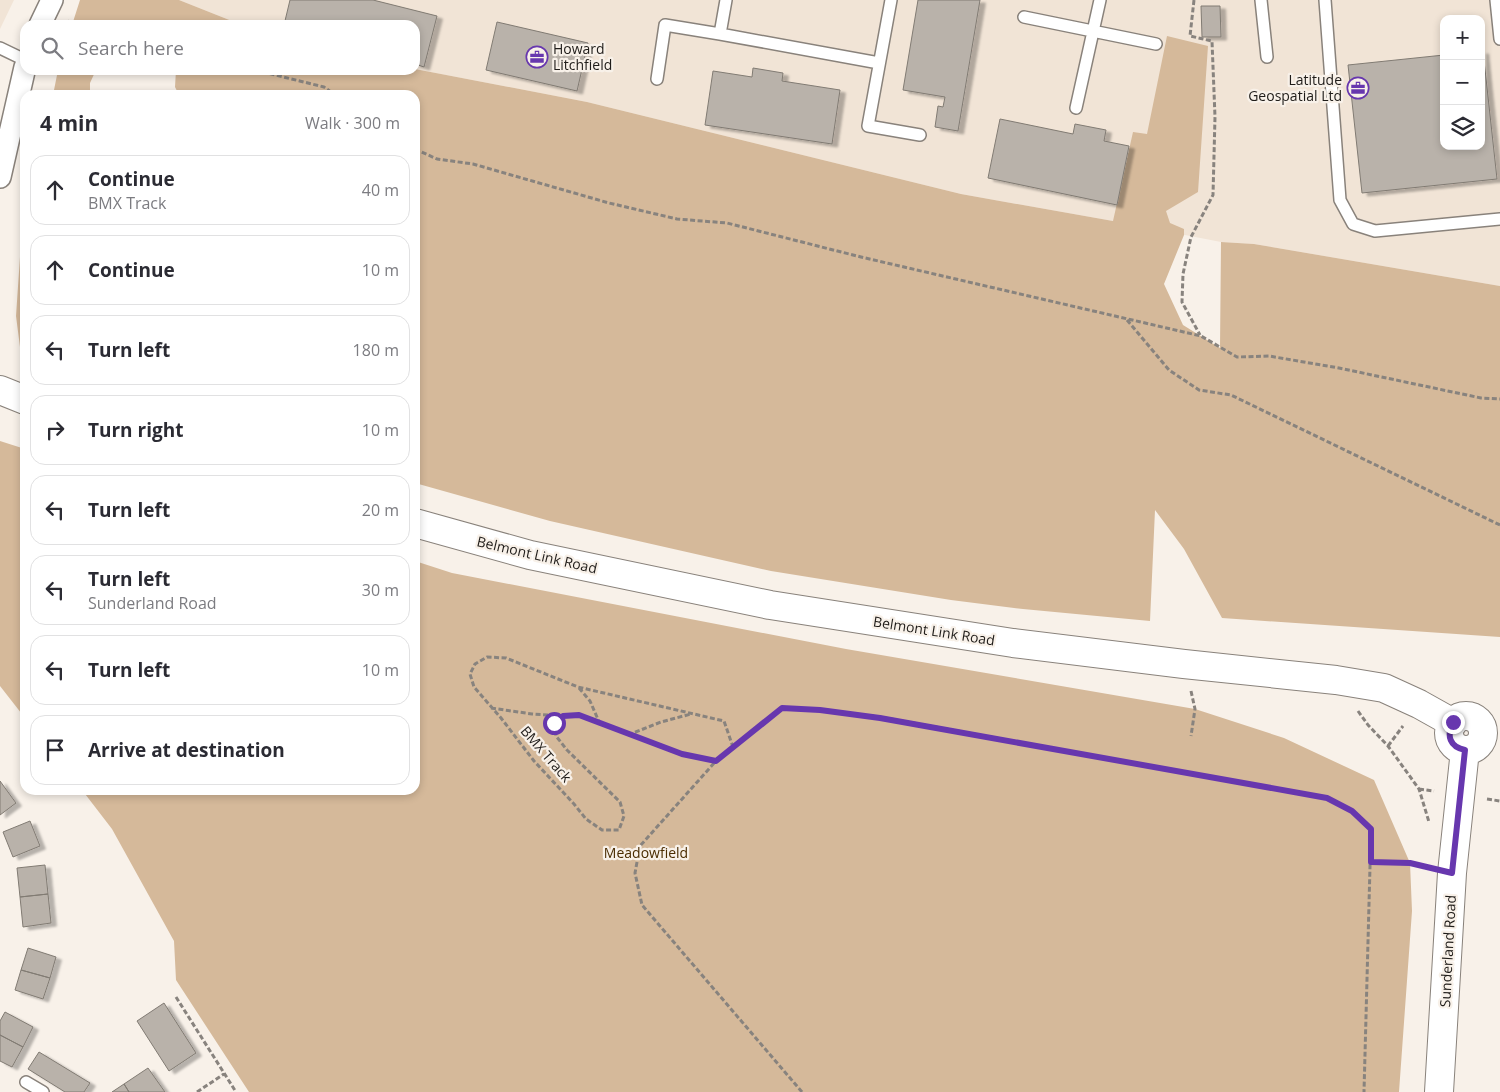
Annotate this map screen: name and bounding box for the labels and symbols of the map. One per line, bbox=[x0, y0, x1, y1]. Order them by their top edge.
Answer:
place label: Howard Litchfield bbox=[553, 39, 612, 74]
office icon: Howard Litchfield bbox=[525, 45, 549, 69]
place label: Latitude Geospatial Ltd bbox=[1248, 70, 1342, 105]
office icon: Latitude Geospatial Ltd bbox=[1346, 76, 1370, 100]
street label: Belmont Link Road bbox=[475, 531, 599, 578]
street label: Belmont Link Road bbox=[872, 612, 996, 650]
route end bbox=[1442, 711, 1465, 734]
route start bbox=[543, 712, 566, 735]
street label: BMX Track bbox=[517, 722, 576, 786]
park label: Meadowfield bbox=[604, 843, 688, 862]
street label: Sunderland Road bbox=[1435, 894, 1460, 1008]

